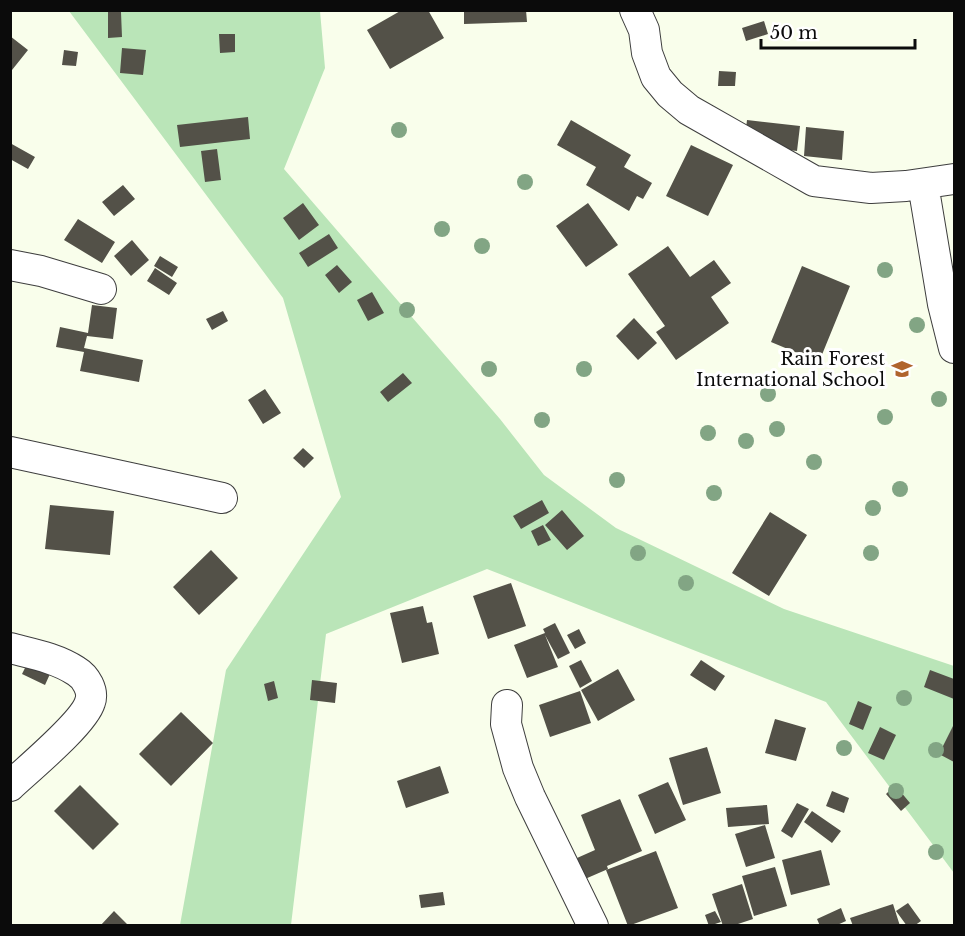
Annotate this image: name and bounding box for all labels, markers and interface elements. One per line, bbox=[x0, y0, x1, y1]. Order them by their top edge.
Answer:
scale bar bbox=[761, 12, 916, 50]
text: 50 m bbox=[770, 22, 818, 44]
place label: Rain Forest International School bbox=[696, 348, 885, 391]
school or university icon: Rain Forest International School bbox=[890, 357, 914, 381]

